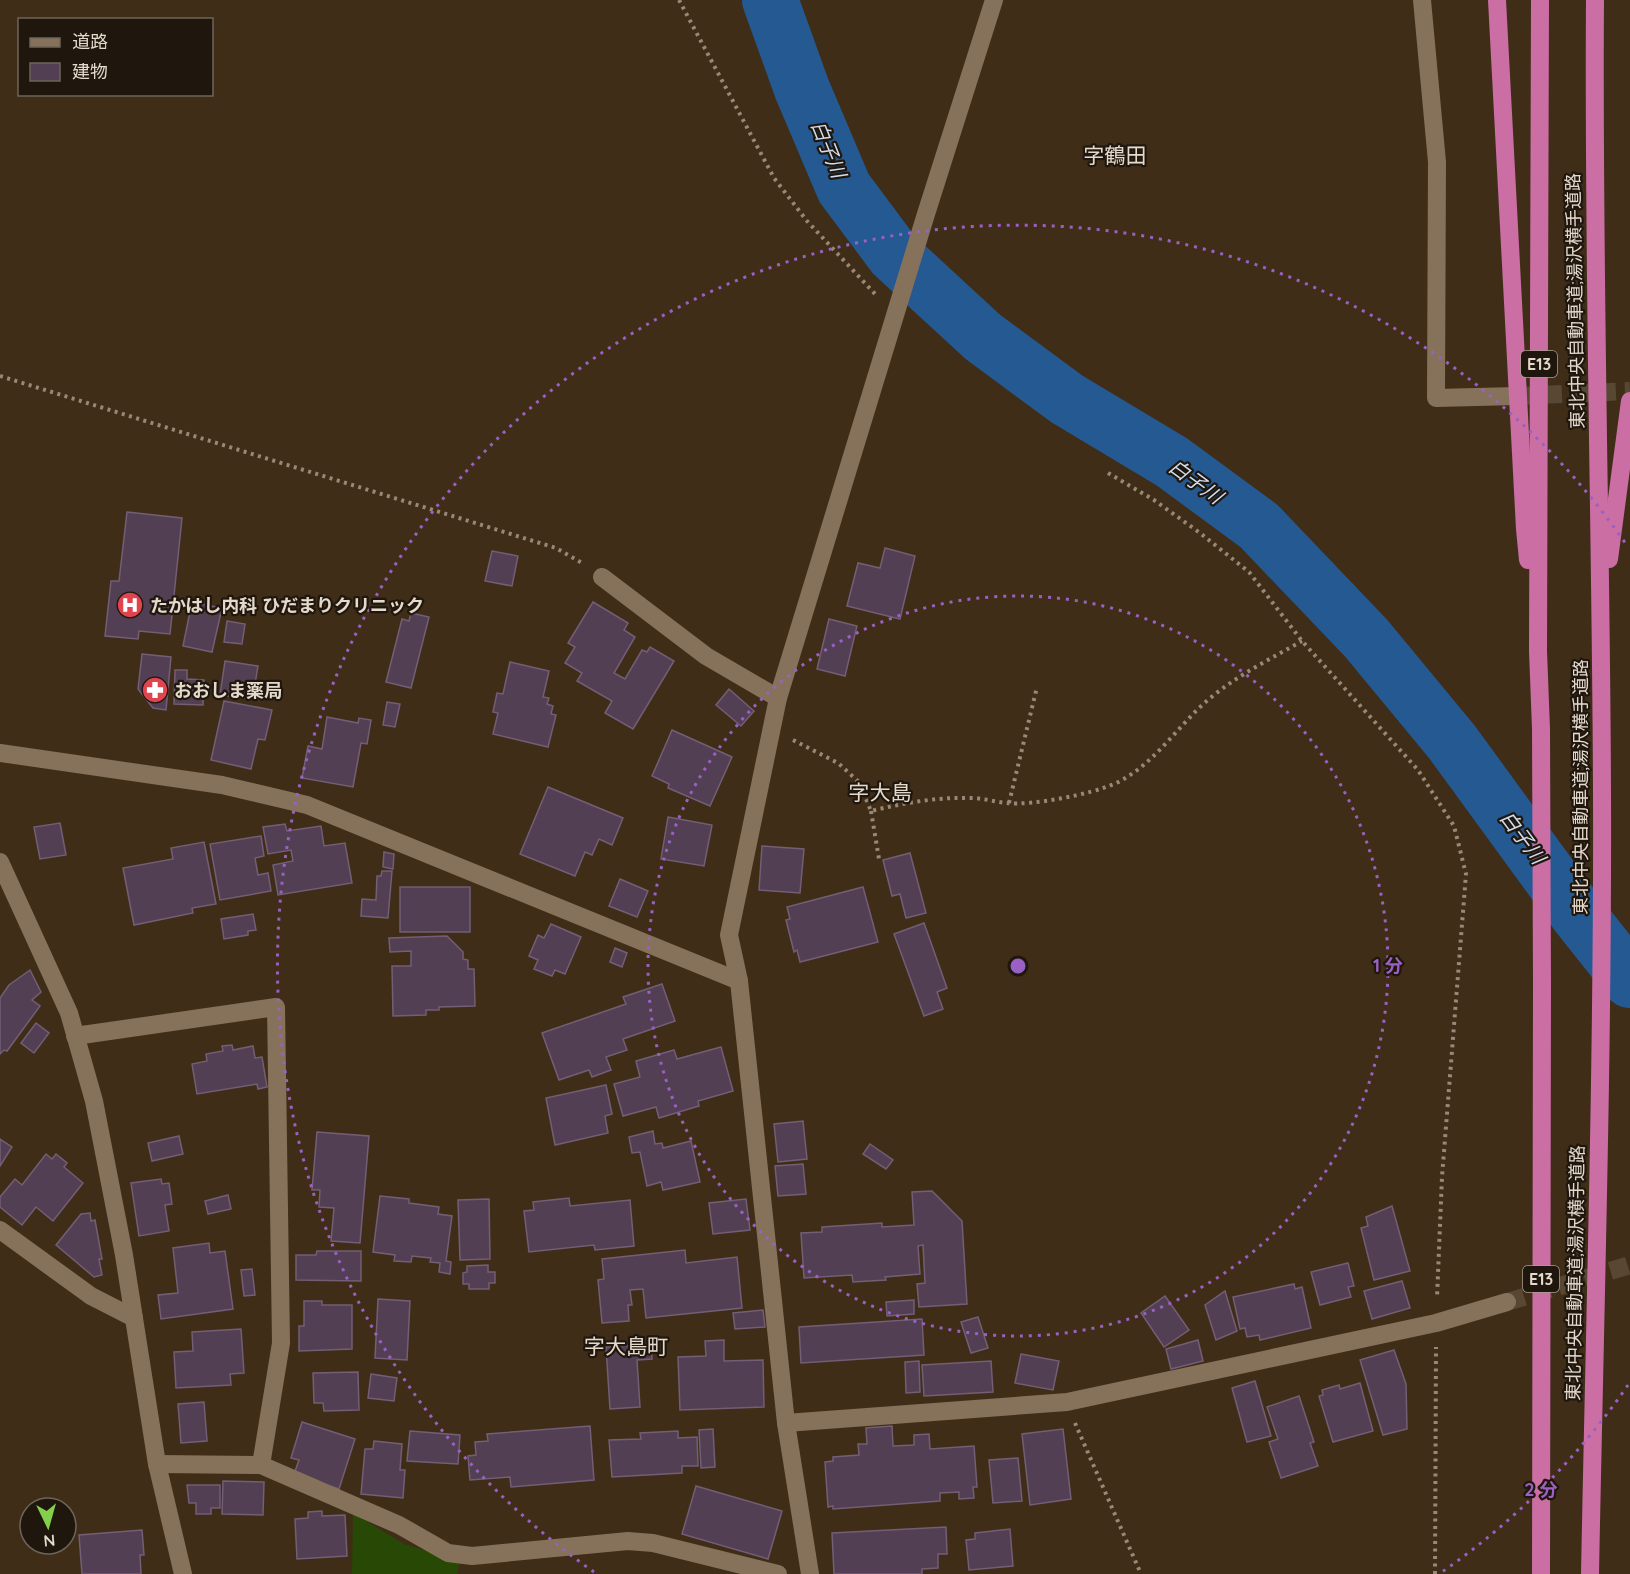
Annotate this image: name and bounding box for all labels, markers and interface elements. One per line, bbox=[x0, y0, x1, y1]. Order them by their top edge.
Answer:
legend bbox=[18, 18, 213, 96]
text: 道路 bbox=[72, 30, 108, 53]
text: 建物 bbox=[72, 60, 108, 83]
water label: 白子川 bbox=[806, 117, 853, 183]
district label: 字鶴田 bbox=[1084, 142, 1147, 168]
street label: 東北中央自動車道;湯沢横手道路 bbox=[1561, 173, 1589, 429]
road number: E13 bbox=[1521, 351, 1557, 377]
water label: 白子川 bbox=[1164, 453, 1229, 510]
hospital icon: たかはし内科 ひだまりクリニック bbox=[115, 590, 145, 620]
place label: たかはし内科 ひだまりクリニック bbox=[150, 594, 424, 617]
street label: 東北中央自動車道;湯沢横手道路 bbox=[1569, 659, 1592, 915]
pharmacy icon: おおしま薬局 bbox=[140, 675, 170, 705]
place label: おおしま薬局 bbox=[174, 679, 282, 702]
district label: 字大島 bbox=[849, 779, 912, 805]
water label: 白子川 bbox=[1495, 806, 1552, 870]
text: 1 分 bbox=[1373, 954, 1403, 977]
centre of rings bbox=[1008, 956, 1028, 976]
street label: 東北中央自動車道;湯沢横手道路 bbox=[1561, 1145, 1589, 1401]
road number: E13 bbox=[1523, 1266, 1559, 1292]
district label: 字大島町 bbox=[584, 1333, 668, 1359]
text: 2 分 bbox=[1524, 1478, 1558, 1501]
north arrow bbox=[18, 1496, 78, 1556]
text: N bbox=[43, 1530, 56, 1551]

